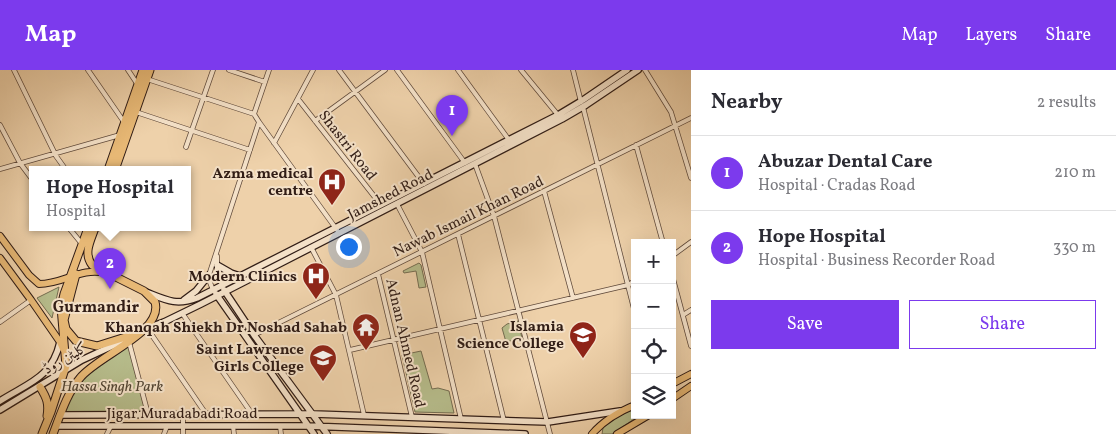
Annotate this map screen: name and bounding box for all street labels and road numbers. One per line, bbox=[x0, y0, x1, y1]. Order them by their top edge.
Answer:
street label: Shastri Road bbox=[313, 106, 381, 186]
street label: Jamshed Road bbox=[344, 165, 437, 226]
street label: Nawab Ismail Khan Road bbox=[390, 172, 548, 263]
street label: Adnan Ahmed Road bbox=[379, 277, 430, 410]
street label: کلیٹن روڈ bbox=[40, 338, 92, 381]
street label: Jigar Muradabadi Road bbox=[106, 404, 258, 425]

